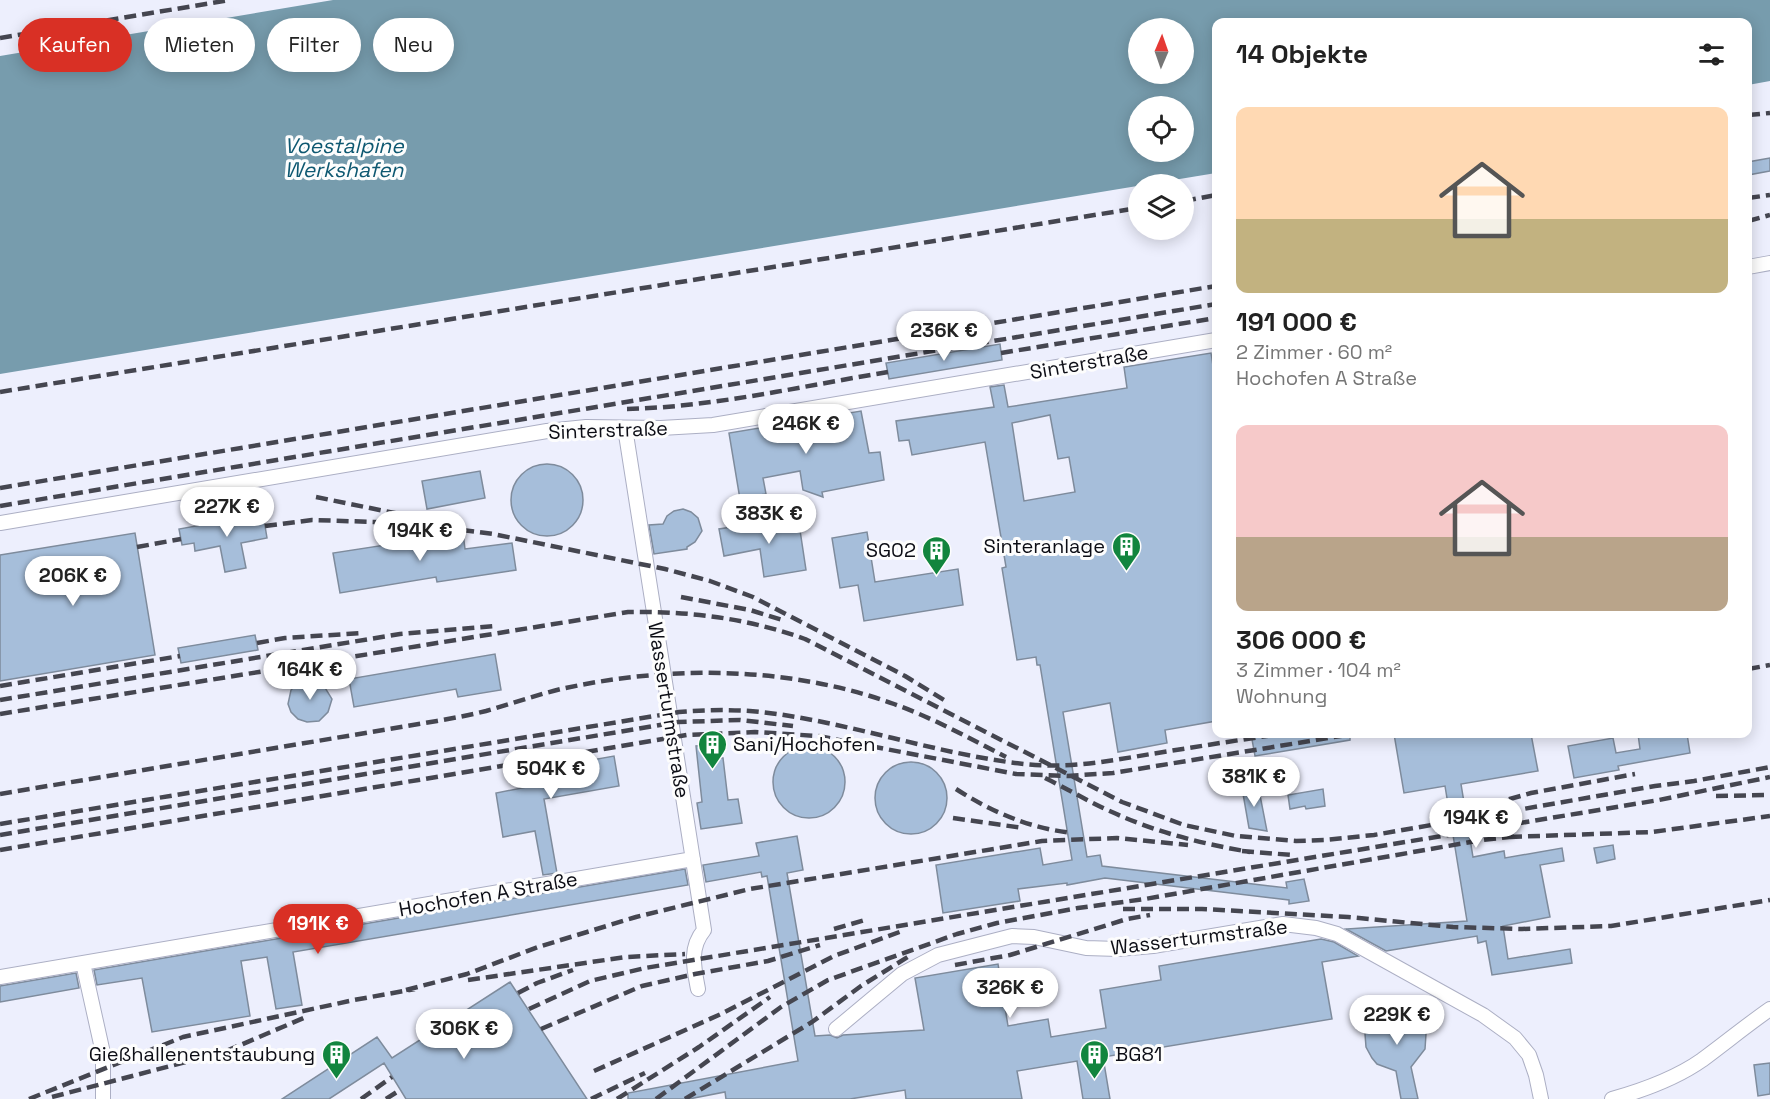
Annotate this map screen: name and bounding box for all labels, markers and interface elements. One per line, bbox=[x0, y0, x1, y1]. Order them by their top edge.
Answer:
chip: Kaufen bbox=[18, 18, 132, 72]
chip: Mieten bbox=[144, 18, 255, 72]
chip: Filter bbox=[267, 18, 361, 72]
chip: Neu bbox=[373, 18, 454, 72]
north arrow bbox=[1128, 18, 1194, 84]
map controls bbox=[1128, 18, 1194, 240]
text: 14 Objekte bbox=[1236, 37, 1368, 71]
icon: filters bbox=[1695, 38, 1728, 71]
button: locate bbox=[1128, 96, 1194, 162]
water label: Voestalpine Werkshafen bbox=[284, 132, 405, 183]
icon: home bbox=[1428, 146, 1536, 254]
button: layers bbox=[1128, 174, 1194, 240]
text: 191 000 € bbox=[1236, 305, 1357, 339]
pin: 236K € bbox=[895, 311, 993, 362]
text: 236K € bbox=[910, 317, 978, 343]
street label: Sinterstraße bbox=[1028, 339, 1150, 385]
text: 2 Zimmer · 60 m² bbox=[1236, 339, 1392, 365]
text: Hochofen A Straße bbox=[1236, 365, 1417, 391]
pin: 246K € bbox=[757, 404, 855, 455]
text: 246K € bbox=[772, 410, 840, 436]
street label: Sinterstraße bbox=[548, 415, 668, 445]
icon: home bbox=[1428, 464, 1536, 572]
pin: 227K € bbox=[178, 487, 276, 538]
text: 227K € bbox=[194, 493, 260, 519]
pin: 383K € bbox=[720, 494, 818, 545]
text: 383K € bbox=[735, 500, 803, 526]
pin: 194K € bbox=[371, 511, 469, 562]
text: 194K € bbox=[387, 517, 453, 543]
building icon: Sinteranlage bbox=[1110, 530, 1142, 572]
place label: Sinteranlage bbox=[983, 533, 1105, 559]
building icon: SG02 bbox=[921, 534, 953, 576]
place label: SG02 bbox=[866, 537, 916, 563]
pin: 206K € bbox=[24, 556, 122, 607]
text: 206K € bbox=[39, 562, 107, 588]
street label: Wasserturmstraße bbox=[642, 620, 696, 800]
text: 306 000 € bbox=[1236, 623, 1366, 657]
pin: 164K € bbox=[261, 650, 359, 701]
text: 164K € bbox=[277, 656, 343, 682]
text: 3 Zimmer · 104 m² bbox=[1236, 657, 1401, 683]
text: Wohnung bbox=[1236, 683, 1327, 709]
building icon: Sani/Hochofen bbox=[696, 728, 728, 770]
place label: Sani/Hochofen bbox=[733, 731, 875, 757]
pin: 504K € bbox=[502, 749, 600, 800]
text: 504K € bbox=[517, 755, 585, 781]
pin: 381K € bbox=[1205, 757, 1303, 808]
text: 381K € bbox=[1222, 763, 1286, 789]
pin: 194K € bbox=[1427, 798, 1525, 849]
text: 194K € bbox=[1443, 804, 1509, 830]
street label: Hochofen A Straße bbox=[397, 865, 579, 923]
pin: 191K € bbox=[269, 904, 367, 955]
text: 191K € bbox=[287, 910, 349, 936]
street label: Wasserturmstraße bbox=[1109, 913, 1289, 961]
pin: 326K € bbox=[961, 968, 1059, 1019]
text: 326K € bbox=[976, 974, 1044, 1000]
pin: 229K € bbox=[1348, 995, 1446, 1046]
text: 229K € bbox=[1363, 1001, 1431, 1027]
pin: 306K € bbox=[415, 1009, 513, 1060]
text: 306K € bbox=[430, 1015, 498, 1041]
building icon: Gießhallenentstaubung bbox=[320, 1038, 352, 1080]
building icon: BG81 bbox=[1078, 1038, 1110, 1080]
place label: Gießhallenentstaubung bbox=[89, 1041, 315, 1067]
place label: BG81 bbox=[1115, 1041, 1162, 1067]

